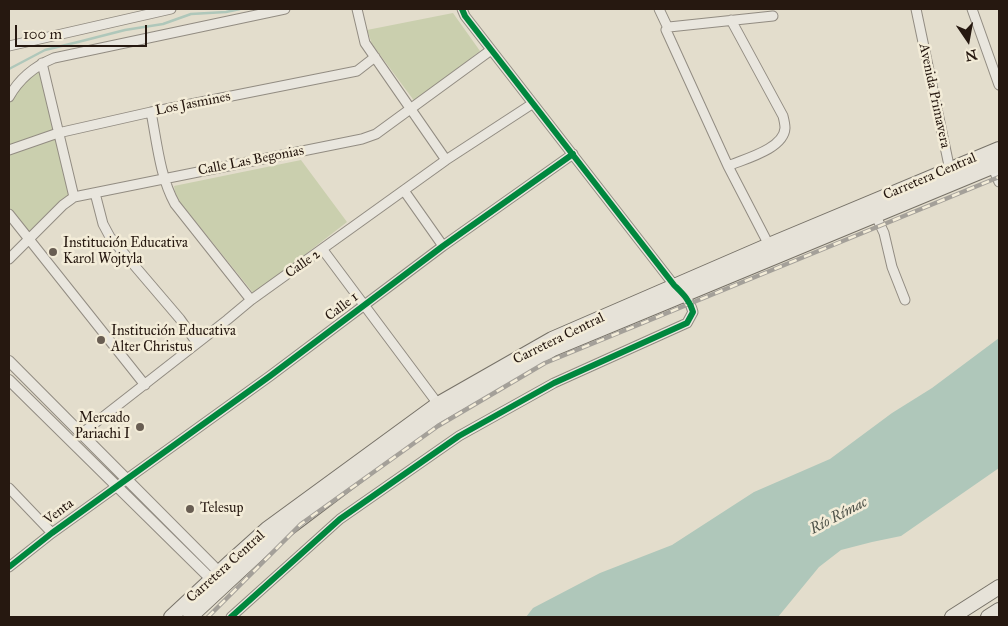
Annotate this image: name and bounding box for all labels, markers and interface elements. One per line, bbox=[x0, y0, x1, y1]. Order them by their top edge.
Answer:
scale bar bbox=[18, 15, 150, 47]
north arrow bbox=[943, 15, 993, 65]
text: 100 m bbox=[23, 25, 62, 43]
street label: Avenida Primavera bbox=[915, 42, 953, 150]
text: N bbox=[964, 46, 979, 65]
street label: Los Jasmines bbox=[154, 88, 232, 120]
street label: Calle Las Begonias bbox=[197, 143, 305, 179]
street label: Carretera Central bbox=[881, 150, 979, 204]
place label: Institución Educativa Karol Wojtyla bbox=[63, 236, 188, 268]
marker: Institución Educativa Karol Wojtyla bbox=[47, 246, 59, 258]
street label: Calle 2 bbox=[282, 246, 324, 282]
street label: Calle 1 bbox=[322, 289, 362, 325]
street label: Carretera Central bbox=[511, 310, 607, 368]
place label: Institución Educativa Alter Christus bbox=[111, 324, 236, 357]
marker: Institución Educativa Alter Christus bbox=[95, 334, 107, 346]
place label: Mercado Pariachi I bbox=[75, 411, 130, 444]
marker: Mercado Pariachi I bbox=[134, 421, 146, 433]
water label: Río Rímac bbox=[807, 493, 871, 539]
street label: Venta bbox=[41, 495, 77, 529]
place label: Telesup bbox=[200, 501, 243, 517]
marker: Telesup bbox=[184, 503, 196, 515]
street label: Carretera Central bbox=[183, 527, 269, 607]

